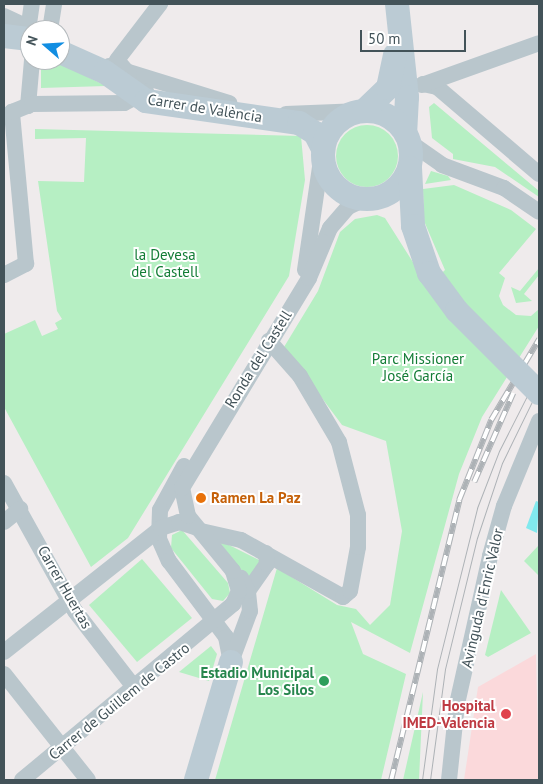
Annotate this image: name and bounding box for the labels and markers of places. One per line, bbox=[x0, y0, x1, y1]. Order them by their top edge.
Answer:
place label: Ramen La Paz bbox=[211, 489, 301, 507]
marker: Ramen La Paz bbox=[195, 492, 207, 504]
place label: Estadio Municipal Los Silos bbox=[200, 663, 314, 698]
marker: Estadio Municipal Los Silos bbox=[318, 675, 330, 687]
place label: Hospital IMED-Valencia bbox=[402, 696, 495, 731]
marker: Hospital IMED-Valencia bbox=[499, 707, 513, 721]

